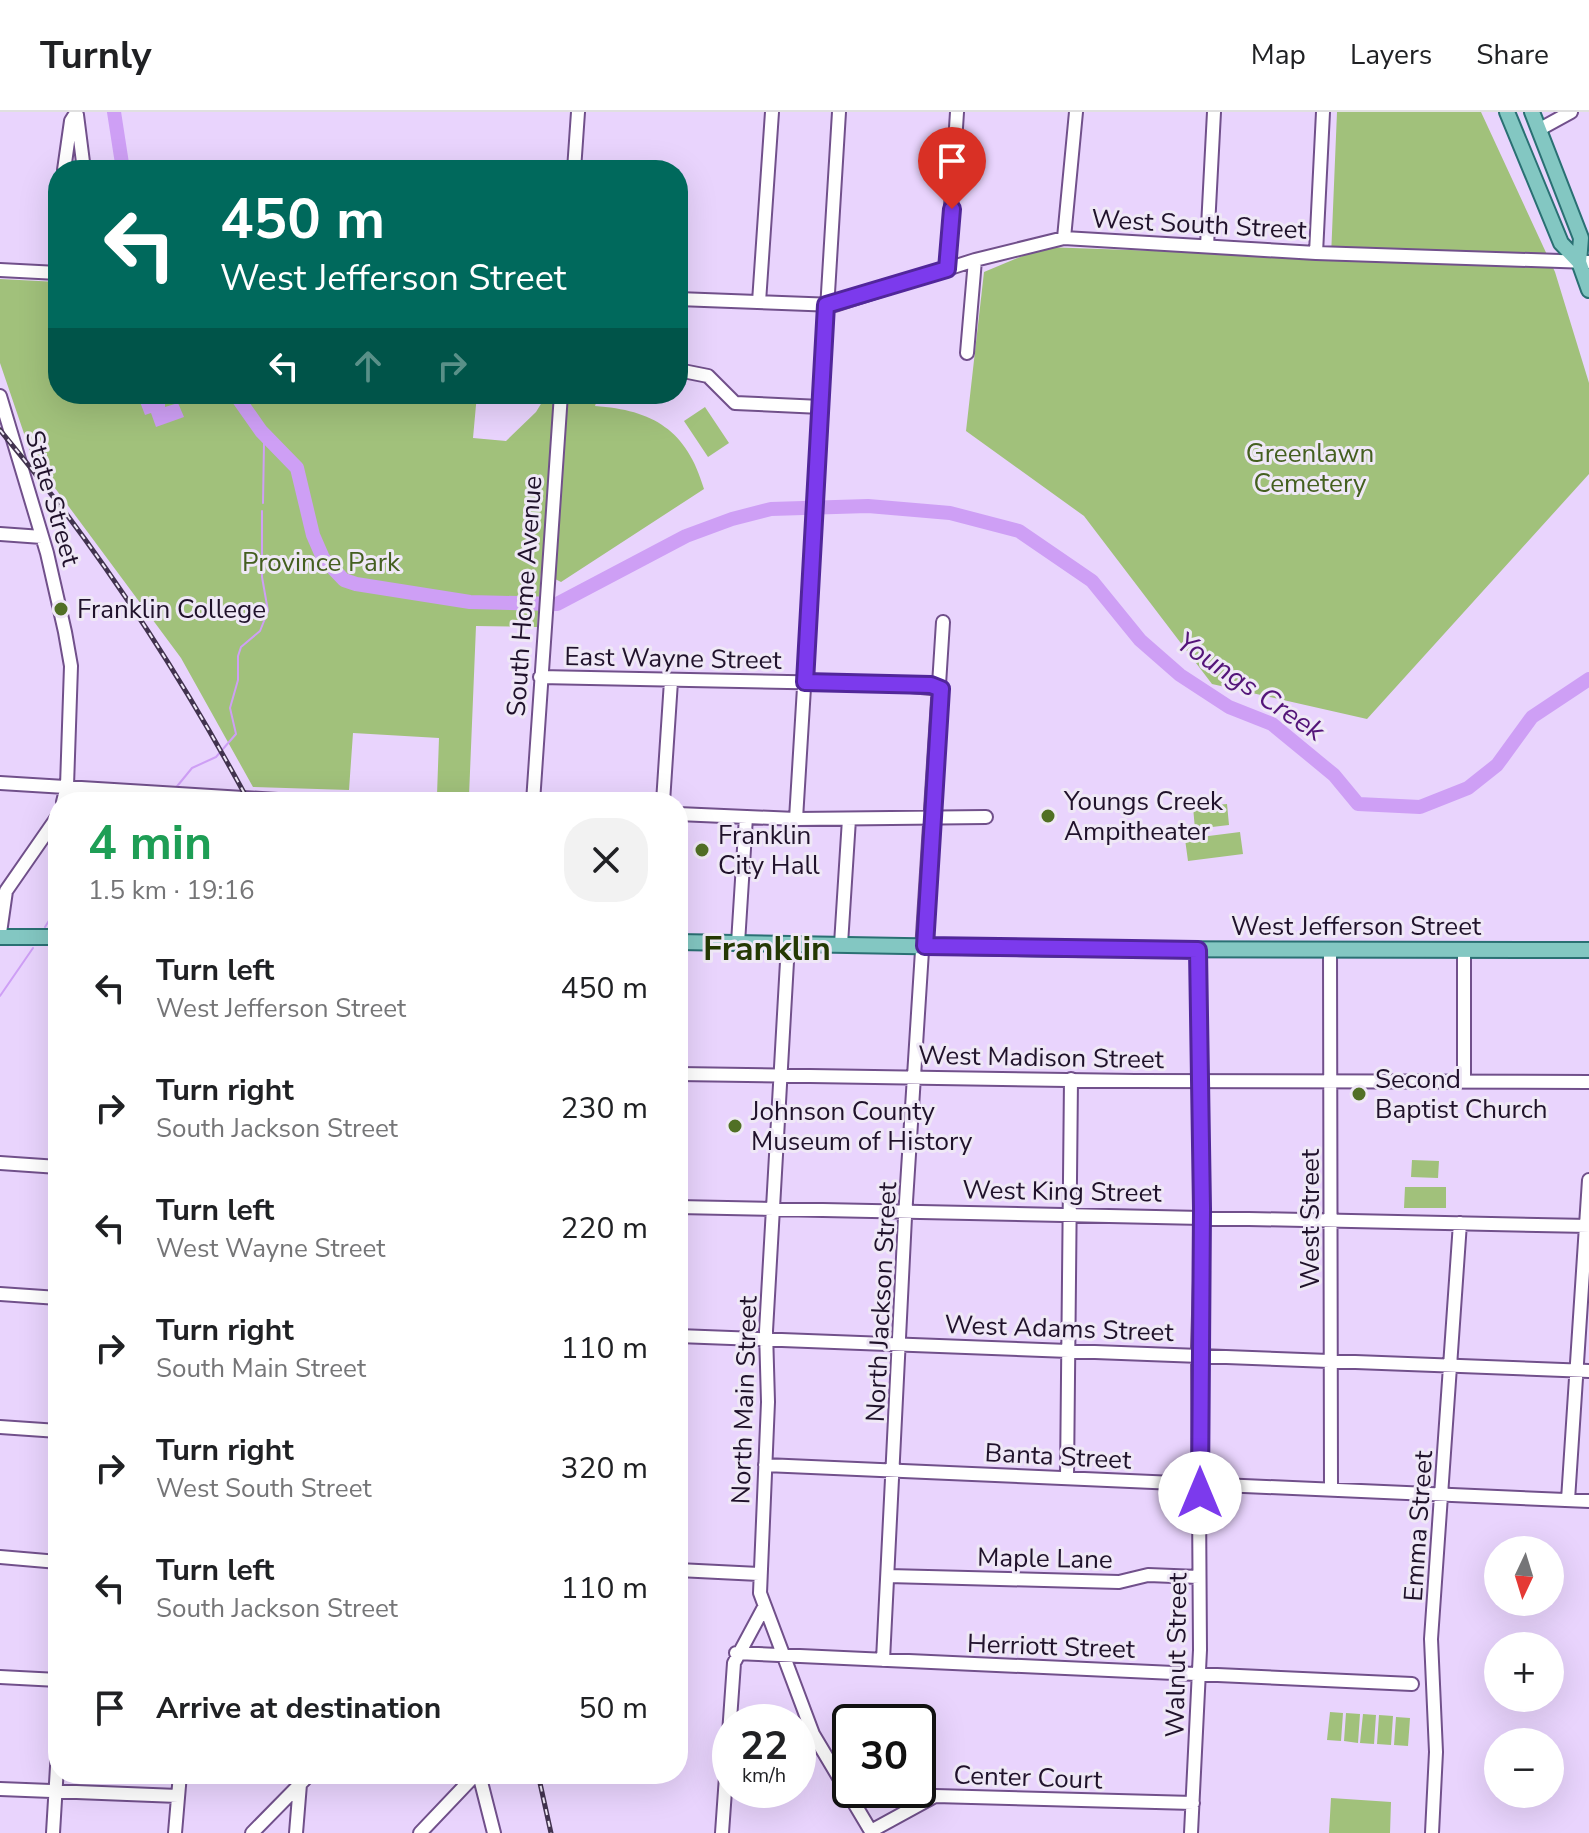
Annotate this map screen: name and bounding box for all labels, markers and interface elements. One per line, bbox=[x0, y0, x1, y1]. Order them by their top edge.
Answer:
text: Turnly bbox=[40, 30, 152, 81]
text: Map bbox=[1251, 36, 1306, 74]
text: Layers bbox=[1350, 36, 1432, 74]
text: Share bbox=[1476, 36, 1549, 74]
pin bbox=[918, 127, 986, 209]
icon: arrive bbox=[930, 139, 974, 183]
text: 450 m bbox=[220, 181, 385, 258]
icon: left bbox=[88, 192, 192, 296]
street label: West South Street bbox=[1090, 201, 1308, 248]
text: West Jefferson Street bbox=[220, 254, 566, 303]
icon: left bbox=[262, 344, 306, 388]
icon: ahead bbox=[346, 344, 390, 388]
icon: right bbox=[430, 344, 474, 388]
street label: State Street bbox=[17, 426, 89, 571]
park label: Greenlawn Cemetery bbox=[1246, 436, 1374, 501]
street label: South Home Avenue bbox=[499, 475, 550, 718]
park label: Province Park bbox=[242, 545, 401, 580]
place label: Franklin College bbox=[77, 592, 266, 627]
marker: Franklin College bbox=[52, 600, 70, 618]
water label: Youngs Creek bbox=[1169, 623, 1333, 751]
street label: East Wayne Street bbox=[564, 639, 783, 678]
place label: Youngs Creek Ampitheater bbox=[1063, 784, 1224, 849]
marker: Youngs Creek Ampitheater bbox=[1039, 807, 1057, 825]
text: 4 min bbox=[88, 810, 212, 876]
button: close bbox=[564, 818, 648, 902]
place label: Franklin City Hall bbox=[718, 818, 820, 883]
marker: Franklin City Hall bbox=[693, 841, 711, 859]
text: 1.5 km · 19:16 bbox=[88, 873, 255, 908]
street label: West Jefferson Street bbox=[1231, 909, 1482, 944]
district label: Franklin bbox=[703, 926, 831, 972]
text: Turn left bbox=[156, 950, 274, 991]
icon: left bbox=[88, 966, 132, 1010]
text: 450 m bbox=[561, 968, 648, 1009]
text: West Jefferson Street bbox=[156, 991, 406, 1026]
street label: West Madison Street bbox=[918, 1038, 1165, 1077]
place label: Second Baptist Church bbox=[1375, 1062, 1547, 1127]
text: Turn right bbox=[156, 1070, 294, 1111]
marker: Second Baptist Church bbox=[1350, 1085, 1368, 1103]
icon: right bbox=[88, 1086, 132, 1130]
text: 230 m bbox=[561, 1088, 648, 1129]
place label: Johnson County Museum of History bbox=[750, 1094, 973, 1159]
text: South Jackson Street bbox=[156, 1111, 398, 1146]
marker: Johnson County Museum of History bbox=[726, 1117, 744, 1135]
street label: West Street bbox=[1293, 1148, 1328, 1289]
street label: West King Street bbox=[962, 1172, 1163, 1211]
street label: North Jackson Street bbox=[858, 1180, 905, 1423]
text: Turn left bbox=[156, 1190, 274, 1231]
icon: left bbox=[88, 1206, 132, 1250]
text: 220 m bbox=[561, 1208, 648, 1249]
text: West Wayne Street bbox=[156, 1231, 385, 1266]
street label: North Main Street bbox=[723, 1294, 766, 1505]
street label: West Adams Street bbox=[944, 1307, 1175, 1350]
text: Turn right bbox=[156, 1310, 294, 1351]
icon: right bbox=[88, 1326, 132, 1370]
text: 110 m bbox=[561, 1328, 648, 1369]
text: South Main Street bbox=[156, 1351, 366, 1386]
text: Turn right bbox=[156, 1430, 294, 1471]
street label: Banta Street bbox=[984, 1435, 1133, 1478]
icon: right bbox=[88, 1446, 132, 1490]
text: 320 m bbox=[561, 1448, 648, 1489]
street label: Emma Street bbox=[1396, 1449, 1441, 1603]
position arrow bbox=[1158, 1451, 1242, 1535]
text: West South Street bbox=[156, 1471, 372, 1506]
north arrow bbox=[1484, 1536, 1564, 1616]
map controls bbox=[1484, 1536, 1564, 1808]
street label: Maple Lane bbox=[977, 1540, 1113, 1577]
text: Turn left bbox=[156, 1550, 274, 1591]
icon: left bbox=[88, 1566, 132, 1610]
text: 110 m bbox=[561, 1568, 648, 1609]
street label: Walnut Street bbox=[1158, 1571, 1195, 1738]
text: South Jackson Street bbox=[156, 1591, 398, 1626]
street label: Herriott Street bbox=[966, 1626, 1136, 1667]
button: + bbox=[1484, 1632, 1564, 1712]
icon: arrive bbox=[88, 1686, 132, 1730]
text: Arrive at destination bbox=[156, 1688, 441, 1729]
text: 50 m bbox=[579, 1688, 648, 1729]
speed limit sign: 30 bbox=[832, 1704, 936, 1808]
text: 22 bbox=[740, 1719, 788, 1773]
button: − bbox=[1484, 1728, 1564, 1808]
street label: Center Court bbox=[953, 1757, 1104, 1798]
text: km/h bbox=[742, 1762, 786, 1789]

